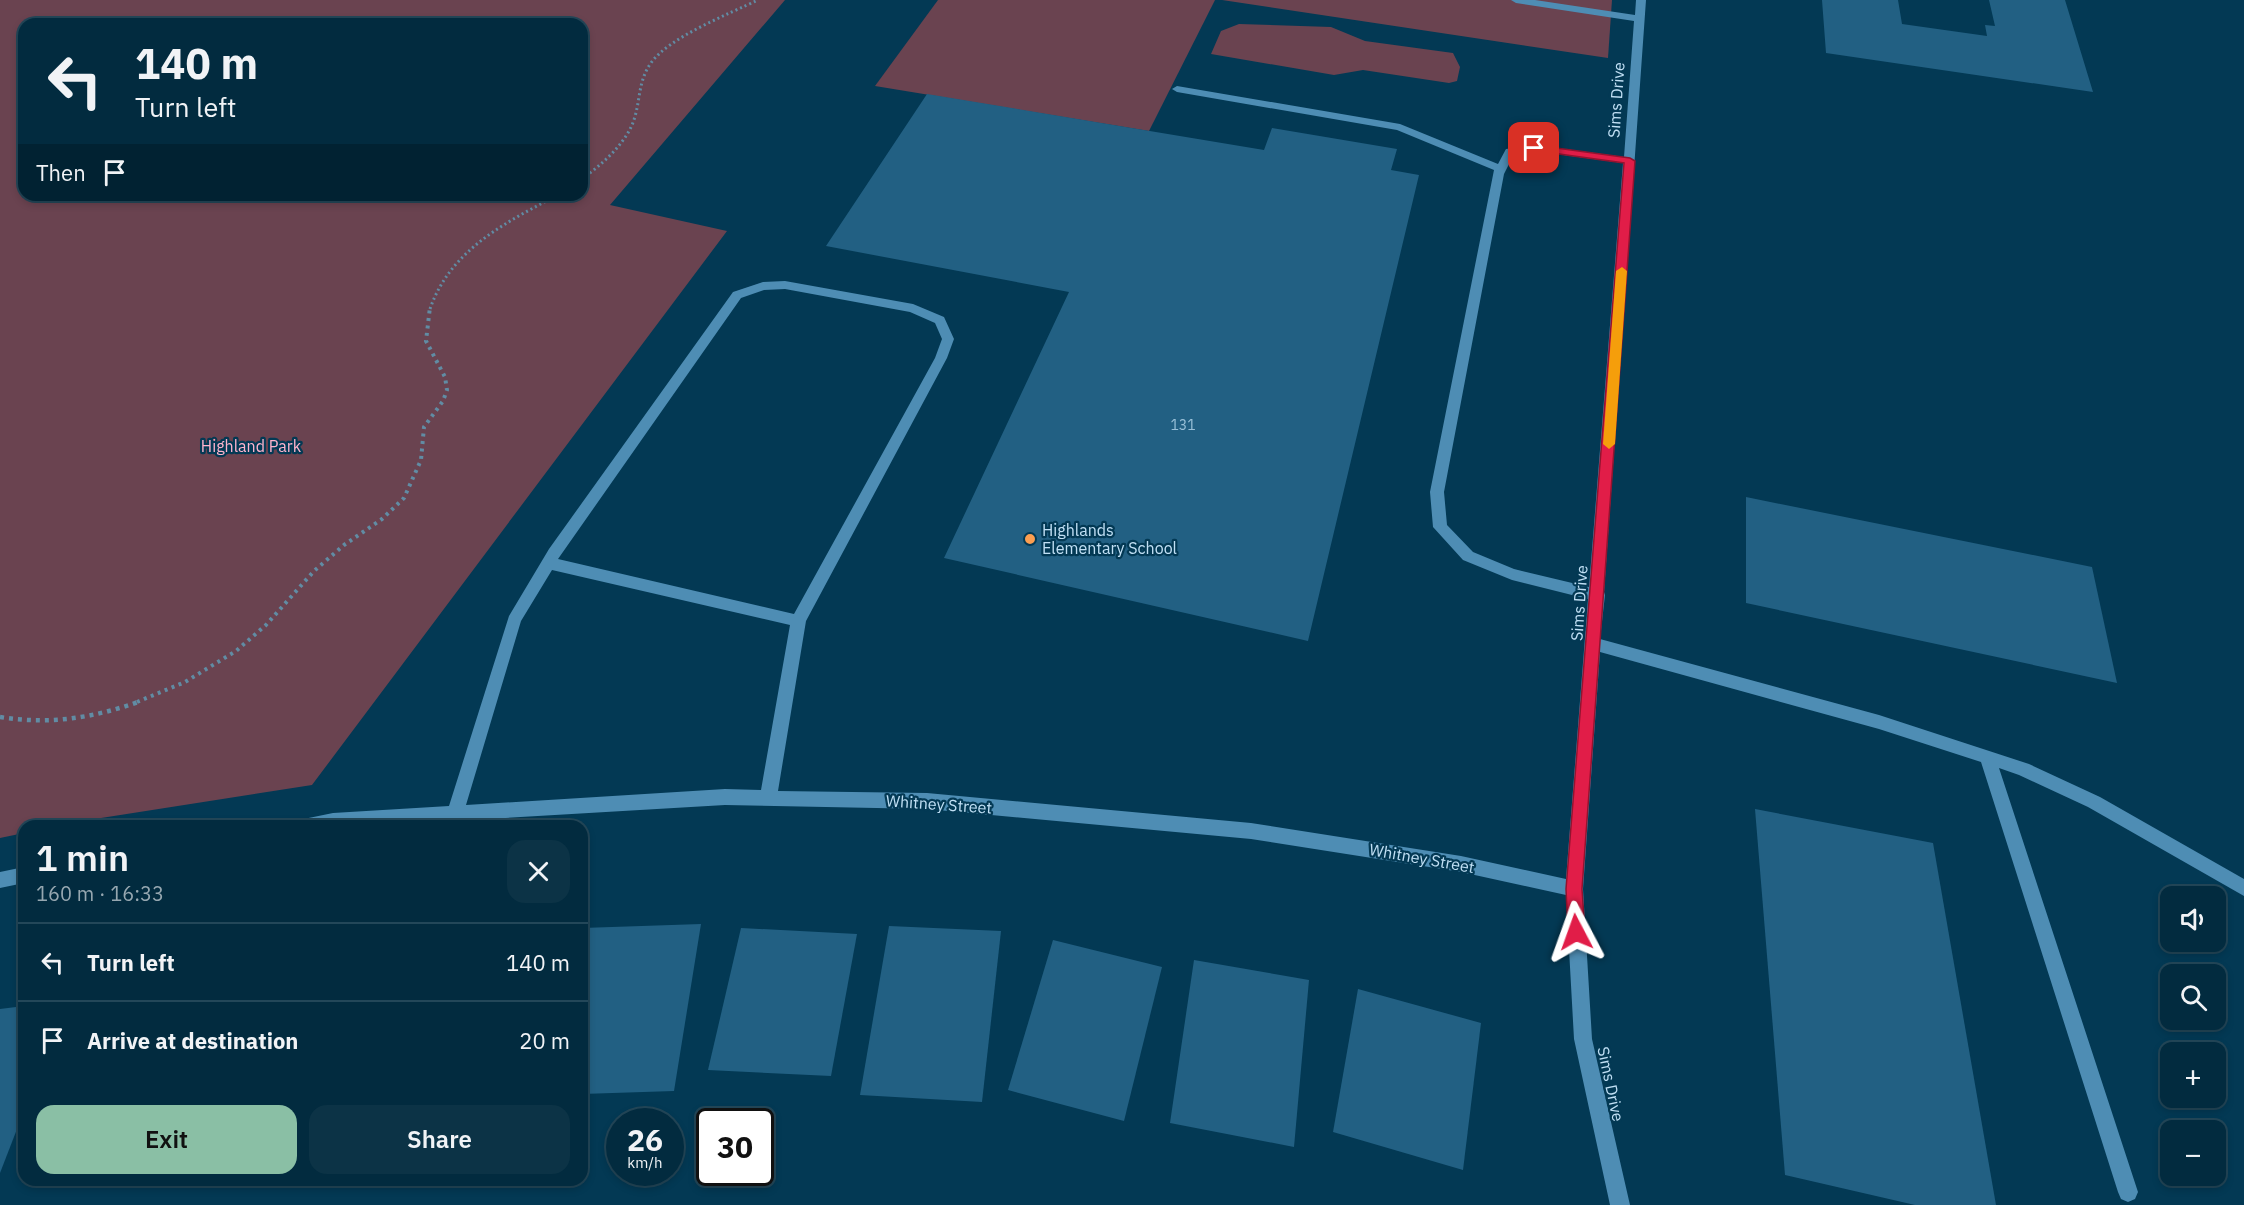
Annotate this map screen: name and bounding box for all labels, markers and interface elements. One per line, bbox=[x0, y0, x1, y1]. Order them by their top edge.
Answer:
text: 140 m bbox=[135, 36, 258, 91]
icon: left bbox=[36, 42, 114, 120]
street label: Sims Drive bbox=[1603, 61, 1629, 139]
text: Turn left bbox=[135, 89, 236, 124]
pin bbox=[1508, 122, 1559, 173]
icon: arrive bbox=[1517, 131, 1550, 164]
icon: arrive bbox=[98, 156, 131, 189]
text: Then bbox=[36, 158, 86, 187]
house number: 131 bbox=[1170, 416, 1196, 434]
park label: Highland Park bbox=[201, 436, 302, 456]
place label: Highlands Elementary School bbox=[1042, 520, 1177, 558]
marker: Highlands Elementary School bbox=[1023, 532, 1037, 546]
street label: Sims Drive bbox=[1566, 564, 1592, 642]
street label: Whitney Street bbox=[885, 790, 993, 818]
text: 1 min bbox=[36, 834, 129, 881]
street label: Whitney Street bbox=[1368, 839, 1476, 877]
button: close bbox=[507, 840, 570, 903]
text: 160 m · 16:33 bbox=[36, 880, 164, 907]
map controls bbox=[2160, 886, 2226, 1186]
button: sound bbox=[2160, 886, 2226, 952]
position arrow bbox=[1544, 900, 1608, 964]
icon: left bbox=[36, 946, 69, 979]
text: Turn left bbox=[87, 948, 175, 977]
text: 140 m bbox=[506, 948, 570, 977]
button: search bbox=[2160, 964, 2226, 1030]
icon: arrive bbox=[36, 1024, 69, 1057]
text: Arrive at destination bbox=[87, 1026, 298, 1055]
text: 20 m bbox=[519, 1026, 570, 1055]
button: + bbox=[2160, 1042, 2226, 1108]
street label: Sims Drive bbox=[1593, 1045, 1629, 1123]
button: Exit bbox=[36, 1105, 297, 1174]
button: Share bbox=[309, 1105, 570, 1174]
speed limit sign: 30 bbox=[696, 1108, 774, 1186]
text: 26 bbox=[627, 1120, 663, 1159]
button: − bbox=[2160, 1120, 2226, 1186]
text: km/h bbox=[627, 1153, 663, 1172]

